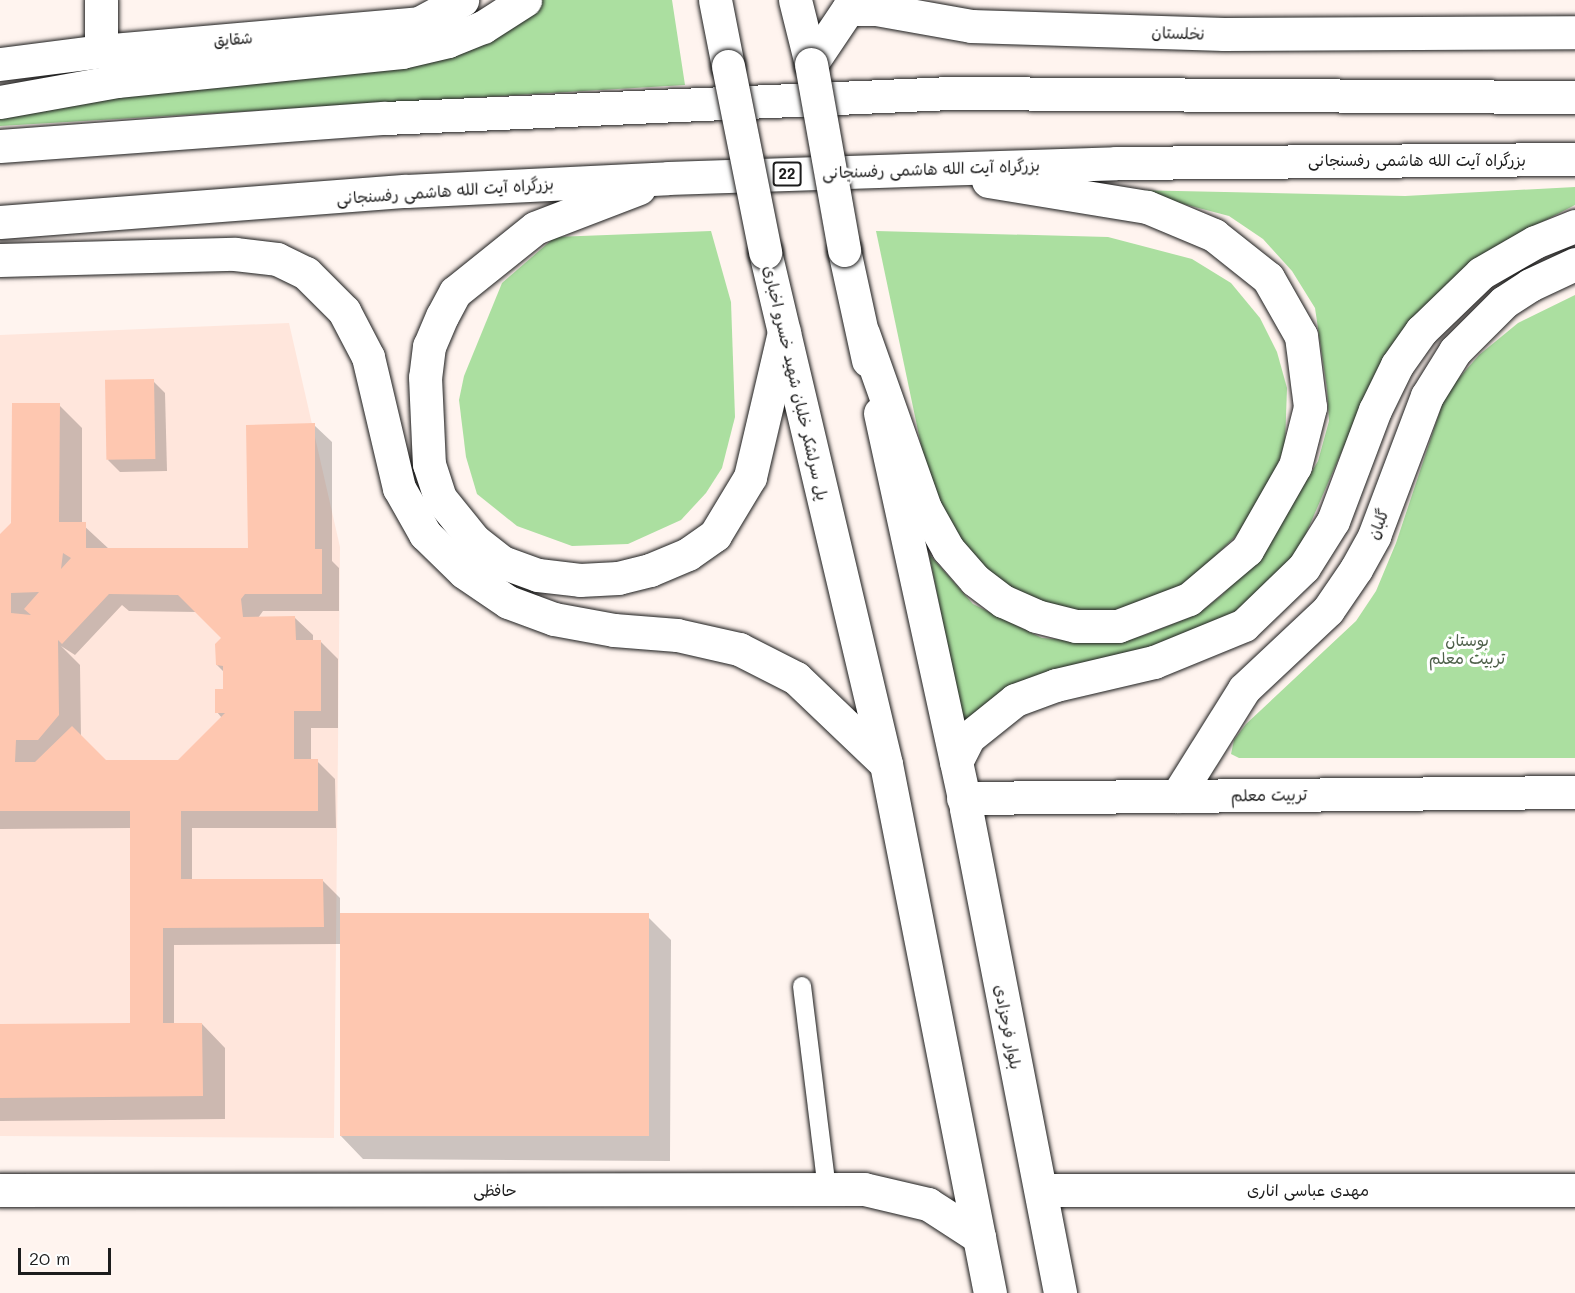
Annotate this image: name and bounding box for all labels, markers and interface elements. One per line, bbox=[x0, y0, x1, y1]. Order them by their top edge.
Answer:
street label: نخلستان bbox=[1151, 22, 1205, 44]
street label: شقایق bbox=[213, 28, 253, 50]
street label: بزرگراه آیت الله هاشمی رفسنجانی bbox=[1308, 150, 1526, 170]
street label: بزرگراه آیت الله هاشمی رفسنجانی bbox=[822, 156, 1040, 182]
road number: 22 bbox=[772, 162, 802, 186]
street label: بزرگراه آیت الله هاشمی رفسنجانی bbox=[336, 174, 554, 208]
street label: پل سرلشکر خلبان شهید خسرو اخباری bbox=[760, 264, 832, 502]
street label: گلبان bbox=[1363, 506, 1393, 542]
park label: بوستان تربیت معلم bbox=[1429, 630, 1505, 668]
street label: تربیت معلم bbox=[1231, 785, 1307, 805]
street label: بلوار فرحزادی bbox=[990, 983, 1026, 1071]
street label: حافظی bbox=[473, 1180, 517, 1200]
street label: مهدی عباسی اناری bbox=[1247, 1180, 1369, 1200]
scale bar bbox=[21, 1236, 114, 1274]
text: 20 m bbox=[29, 1246, 70, 1270]

